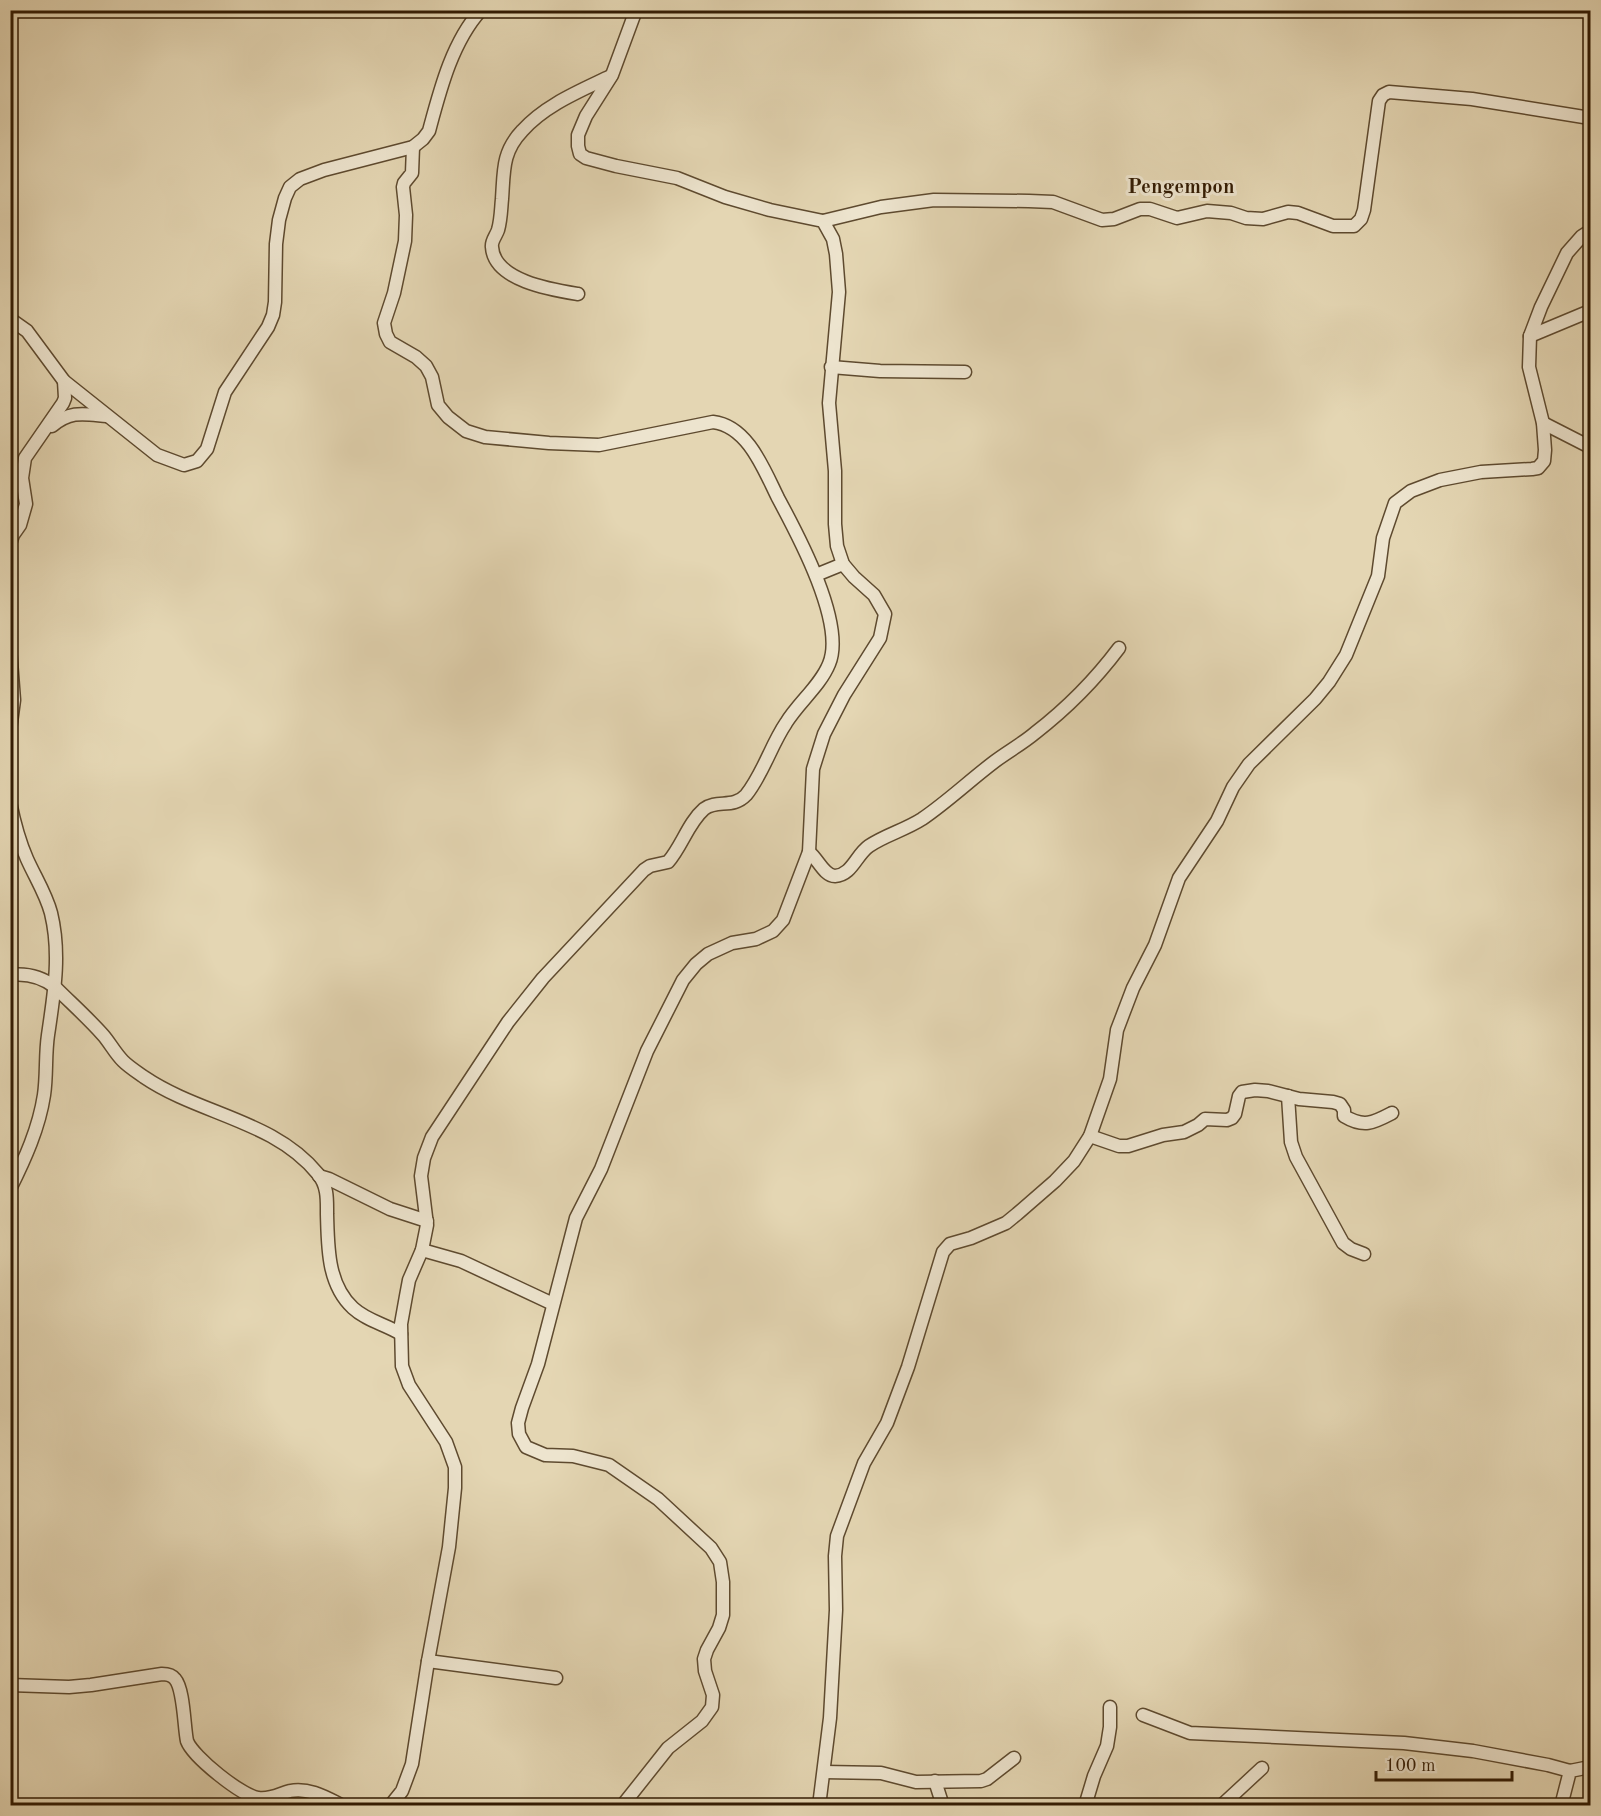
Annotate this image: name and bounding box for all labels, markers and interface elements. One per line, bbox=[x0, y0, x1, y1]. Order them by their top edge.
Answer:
district label: Pengempon bbox=[1127, 177, 1235, 198]
scale bar bbox=[1376, 1744, 1512, 1782]
text: 100 m bbox=[1385, 1757, 1436, 1775]

